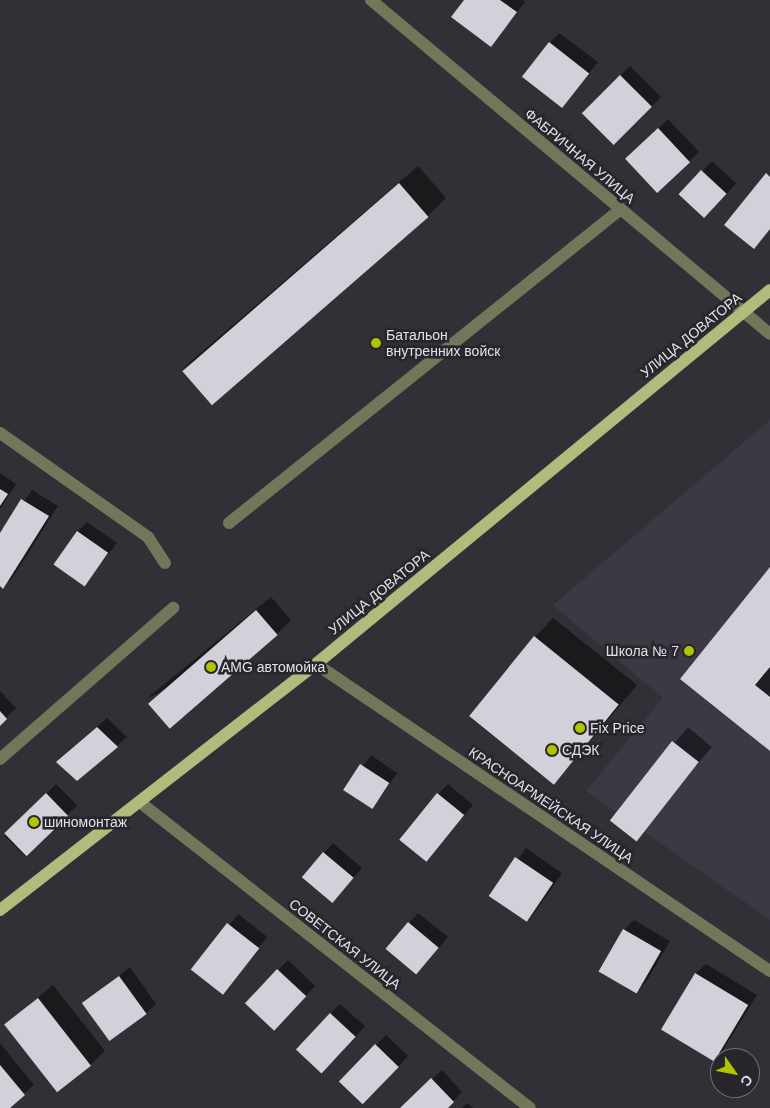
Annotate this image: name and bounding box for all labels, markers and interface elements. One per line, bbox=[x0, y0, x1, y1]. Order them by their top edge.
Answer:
street label: ФАБРИЧНАЯ УЛИЦА bbox=[522, 105, 638, 207]
street label: УЛИЦА ДОВАТОРА bbox=[637, 289, 745, 381]
place label: Батальон внутренних войск bbox=[386, 327, 500, 360]
marker: Батальон внутренних войск bbox=[370, 337, 382, 349]
street label: УЛИЦА ДОВАТОРА bbox=[325, 546, 433, 638]
place label: Школа № 7 bbox=[606, 643, 679, 659]
marker: Школа № 7 bbox=[683, 645, 695, 657]
place label: AMG автомойка bbox=[221, 659, 325, 675]
marker: AMG автомойка bbox=[205, 661, 217, 673]
place label: Fix Price bbox=[590, 720, 644, 736]
marker: Fix Price bbox=[574, 722, 586, 734]
place label: СДЭК bbox=[562, 742, 600, 758]
street label: КРАСНОАРМЕЙСКАЯ УЛИЦА bbox=[465, 744, 637, 866]
marker: СДЭК bbox=[546, 744, 558, 756]
place label: шиномонтаж bbox=[44, 814, 127, 830]
marker: шиномонтаж bbox=[28, 816, 40, 828]
street label: СОВЕТСКАЯ УЛИЦА bbox=[286, 895, 404, 993]
north arrow bbox=[710, 1048, 760, 1098]
text: С bbox=[737, 1072, 756, 1089]

